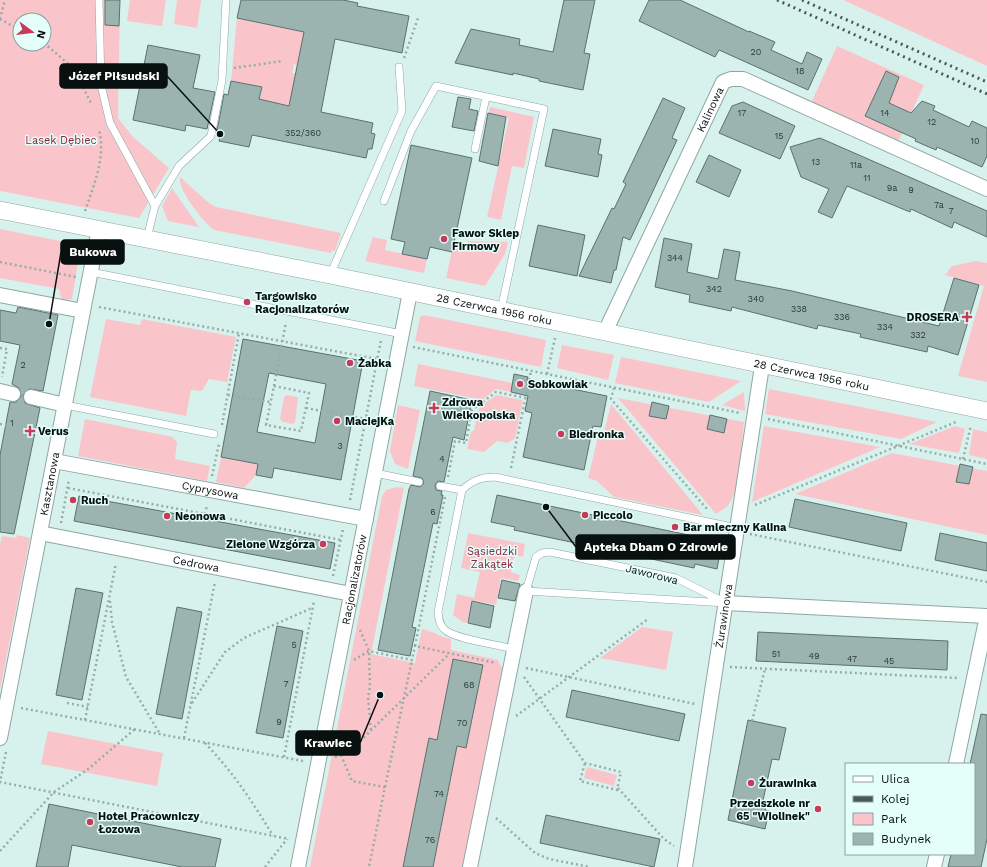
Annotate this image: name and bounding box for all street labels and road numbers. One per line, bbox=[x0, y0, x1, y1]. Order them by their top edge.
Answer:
street label: Kalinowa bbox=[694, 85, 727, 134]
street label: 28 Czerwca 1956 roku bbox=[435, 291, 553, 328]
street label: 28 Czerwca 1956 roku bbox=[752, 357, 870, 393]
street label: Kasztanowa bbox=[37, 451, 62, 517]
street label: Cyprysowa bbox=[181, 479, 240, 502]
street label: Racjonalizatorów bbox=[339, 533, 370, 626]
street label: Cedrowa bbox=[172, 553, 220, 575]
street label: Jaworowa bbox=[624, 562, 680, 587]
street label: Żurawinowa bbox=[712, 583, 735, 649]

